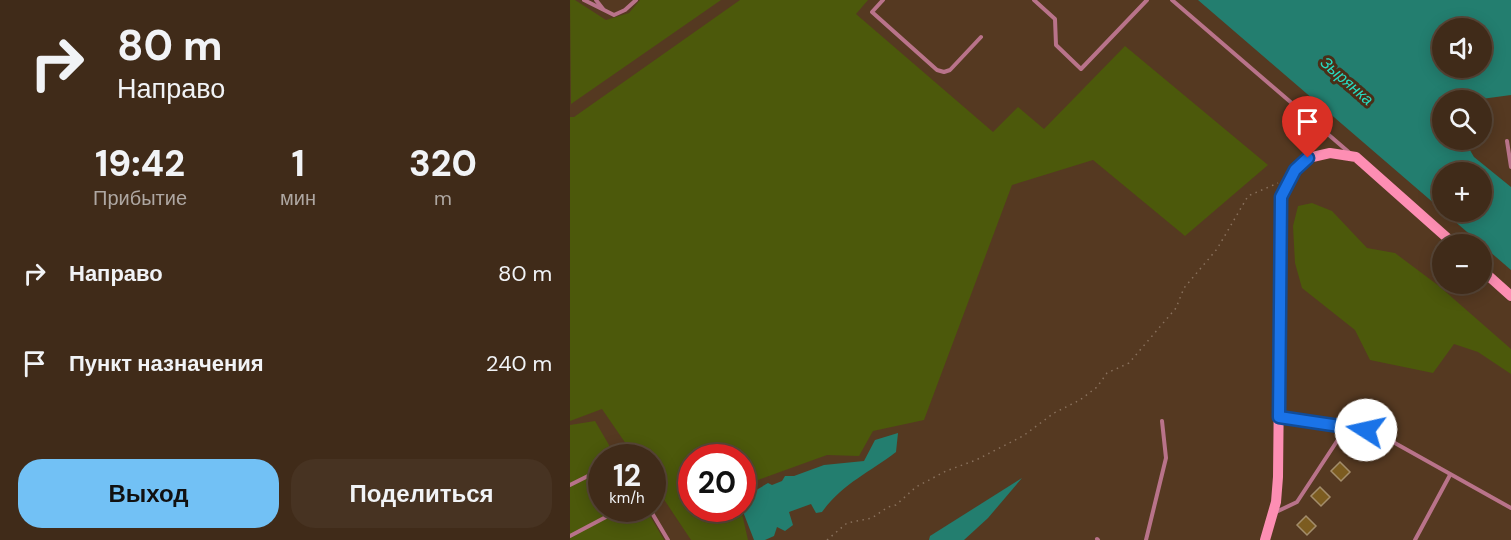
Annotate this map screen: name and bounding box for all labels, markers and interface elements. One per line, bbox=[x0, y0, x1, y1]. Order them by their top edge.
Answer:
text: 80 m bbox=[117, 18, 223, 73]
map controls bbox=[1432, 18, 1492, 294]
button: sound bbox=[1432, 18, 1492, 78]
icon: right bbox=[18, 24, 96, 102]
water label: Зырянка bbox=[1316, 52, 1378, 110]
text: Направо bbox=[117, 71, 225, 106]
button: search bbox=[1432, 90, 1492, 150]
pin bbox=[1282, 96, 1333, 158]
icon: arrive bbox=[1291, 105, 1324, 138]
text: 19:42 bbox=[95, 140, 185, 187]
text: 1 bbox=[291, 140, 305, 187]
text: 320 bbox=[409, 140, 477, 187]
button: + bbox=[1432, 162, 1492, 222]
text: Прибытие bbox=[93, 185, 187, 211]
text: мин bbox=[280, 185, 316, 211]
text: m bbox=[434, 185, 452, 211]
button: − bbox=[1432, 234, 1492, 294]
icon: right bbox=[18, 257, 51, 290]
text: Направо bbox=[69, 259, 163, 288]
text: 80 m bbox=[498, 259, 552, 288]
icon: arrive bbox=[18, 347, 51, 380]
text: Пункт назначения bbox=[69, 349, 264, 378]
text: 240 m bbox=[486, 349, 552, 378]
position arrow bbox=[1334, 398, 1398, 462]
speed limit sign: 20 bbox=[678, 444, 756, 522]
text: 12 bbox=[613, 456, 641, 495]
button: Выход bbox=[18, 459, 279, 528]
button: Поделиться bbox=[291, 459, 552, 528]
text: km/h bbox=[609, 488, 645, 508]

